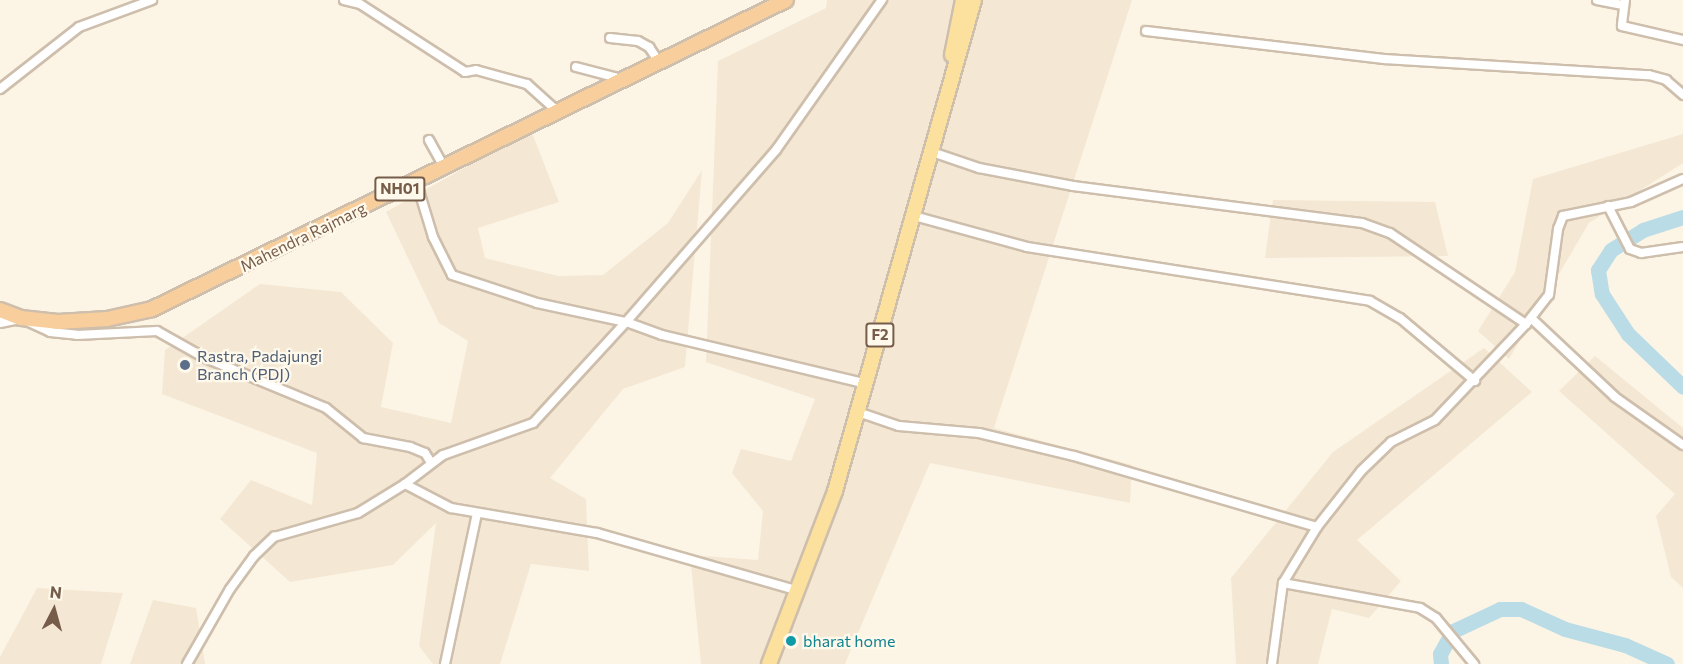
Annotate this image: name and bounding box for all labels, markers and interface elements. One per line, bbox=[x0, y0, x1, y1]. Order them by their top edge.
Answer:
road number: NH01 bbox=[373, 177, 427, 201]
street label: Mahendra Rajmarg bbox=[237, 198, 369, 276]
road number: F2 bbox=[865, 323, 895, 347]
place label: Rastra, Padajungi Branch (PDJ) bbox=[197, 346, 322, 384]
marker: Rastra, Padajungi Branch (PDJ) bbox=[178, 358, 192, 372]
north arrow bbox=[24, 580, 84, 640]
text: N bbox=[49, 582, 63, 602]
place label: bharat home bbox=[803, 631, 895, 651]
marker: bharat home bbox=[784, 634, 798, 648]

